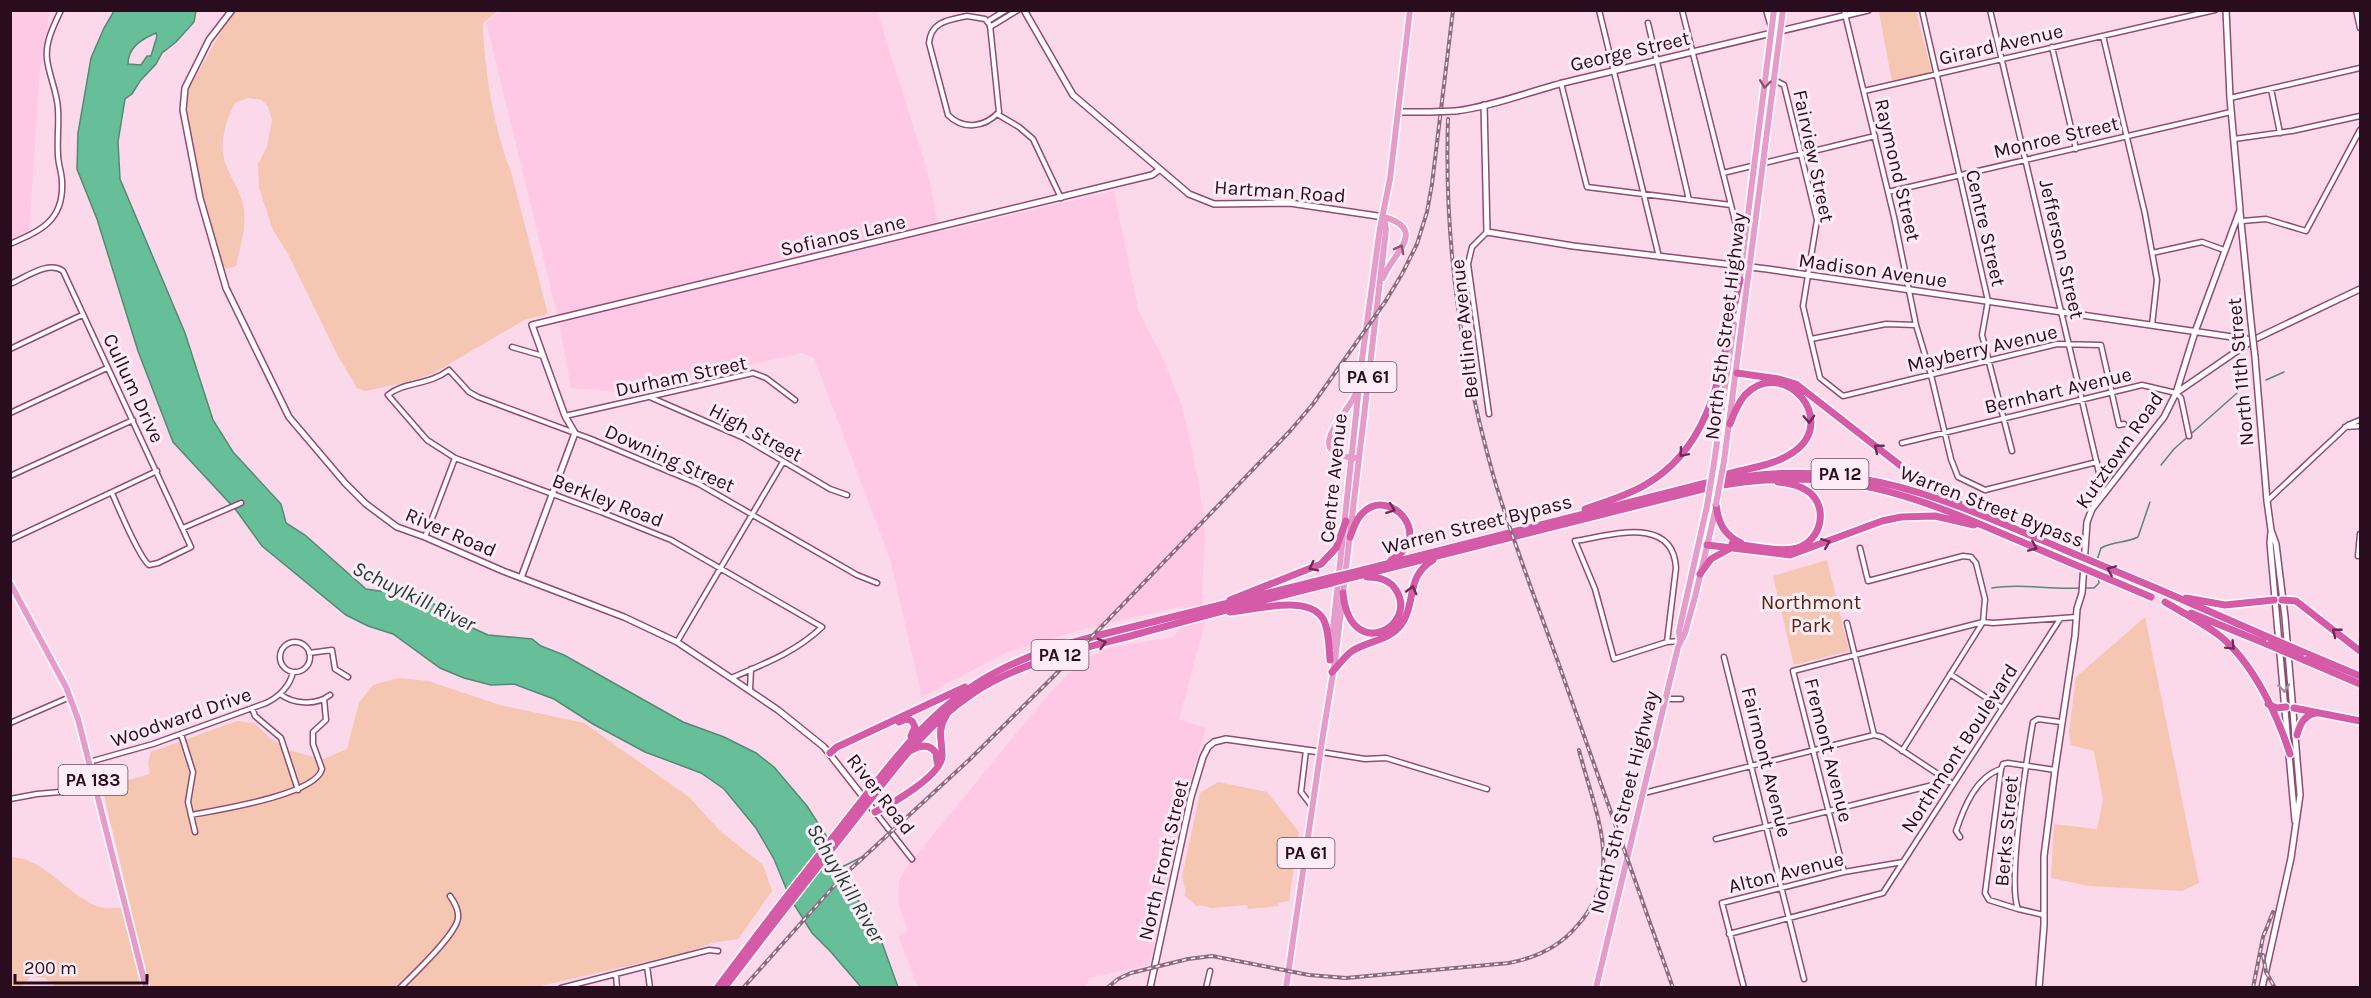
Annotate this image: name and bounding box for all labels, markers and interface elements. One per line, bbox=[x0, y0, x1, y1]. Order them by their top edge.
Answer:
street label: Girard Avenue bbox=[1937, 19, 2065, 70]
street label: George Street bbox=[1568, 26, 1693, 76]
one-way arrow bbox=[1760, 79, 1772, 88]
street label: Fairview Street bbox=[1788, 88, 1839, 225]
street label: Raymond Street bbox=[1870, 97, 1925, 244]
street label: Monroe Street bbox=[1991, 112, 2122, 163]
street label: Centre Street bbox=[1961, 167, 2010, 289]
street label: Hartman Road bbox=[1213, 175, 1346, 208]
street label: Jefferson Street bbox=[2034, 177, 2089, 322]
street label: Sofianos Lane bbox=[778, 210, 908, 261]
street label: North 5th Street Highway bbox=[1700, 211, 1751, 441]
one-way arrow bbox=[1393, 245, 1404, 255]
street label: Madison Avenue bbox=[1797, 249, 1949, 292]
street label: Beltline Avenue bbox=[1446, 258, 1483, 400]
street label: North 11th Street bbox=[2223, 296, 2258, 447]
street label: Mayberry Avenue bbox=[1905, 320, 2060, 377]
street label: Cullum Drive bbox=[98, 330, 169, 446]
street label: Durham Street bbox=[613, 351, 749, 402]
road number: PA 61 bbox=[1340, 362, 1396, 392]
street label: Bernhart Avenue bbox=[1982, 362, 2134, 419]
street label: Kutztown Road bbox=[2071, 388, 2168, 513]
street label: High Street bbox=[705, 398, 807, 467]
street label: Centre Avenue bbox=[1315, 412, 1352, 544]
one-way arrow bbox=[1803, 415, 1816, 424]
street label: Downing Street bbox=[601, 420, 739, 498]
one-way arrow bbox=[1874, 444, 1885, 455]
one-way arrow bbox=[1679, 447, 1690, 457]
road number: PA 12 bbox=[1812, 459, 1868, 489]
street label: Warren Street Bypass bbox=[1897, 461, 2087, 552]
street label: Berkley Road bbox=[549, 469, 667, 532]
street label: Warren Street Bypass bbox=[1380, 490, 1574, 559]
one-way arrow bbox=[1384, 502, 1395, 514]
street label: River Road bbox=[402, 503, 500, 562]
one-way arrow bbox=[1820, 538, 1831, 550]
one-way arrow bbox=[2027, 540, 2038, 552]
water label: Schuylkill River bbox=[349, 556, 480, 636]
one-way arrow bbox=[1309, 559, 1320, 571]
one-way arrow bbox=[2107, 565, 2118, 577]
one-way arrow bbox=[1405, 585, 1417, 596]
park label: Northmont Park bbox=[1761, 591, 1862, 637]
one-way arrow bbox=[2332, 629, 2343, 640]
one-way arrow bbox=[1097, 638, 1107, 651]
one-way arrow bbox=[2224, 639, 2234, 650]
road number: PA 12 bbox=[1032, 640, 1088, 670]
street label: Northmont Boulevard bbox=[1896, 659, 2023, 837]
street label: Fremont Avenue bbox=[1799, 676, 1858, 825]
street label: Woodward Drive bbox=[108, 683, 254, 752]
one-way arrow bbox=[2277, 684, 2290, 693]
street label: Fairmont Avenue bbox=[1737, 685, 1796, 840]
street label: North 5th Street Highway bbox=[1586, 688, 1663, 916]
street label: River Road bbox=[842, 749, 919, 839]
road number: PA 183 bbox=[58, 765, 128, 795]
street label: Berks Street bbox=[1990, 774, 2023, 888]
street label: North Front Street bbox=[1134, 777, 1193, 943]
water label: Schuylkill River bbox=[802, 819, 890, 948]
road number: PA 61 bbox=[1278, 838, 1334, 868]
street label: Alton Avenue bbox=[1726, 847, 1846, 898]
scale bar bbox=[15, 947, 147, 985]
text: 200 m bbox=[24, 957, 77, 979]

